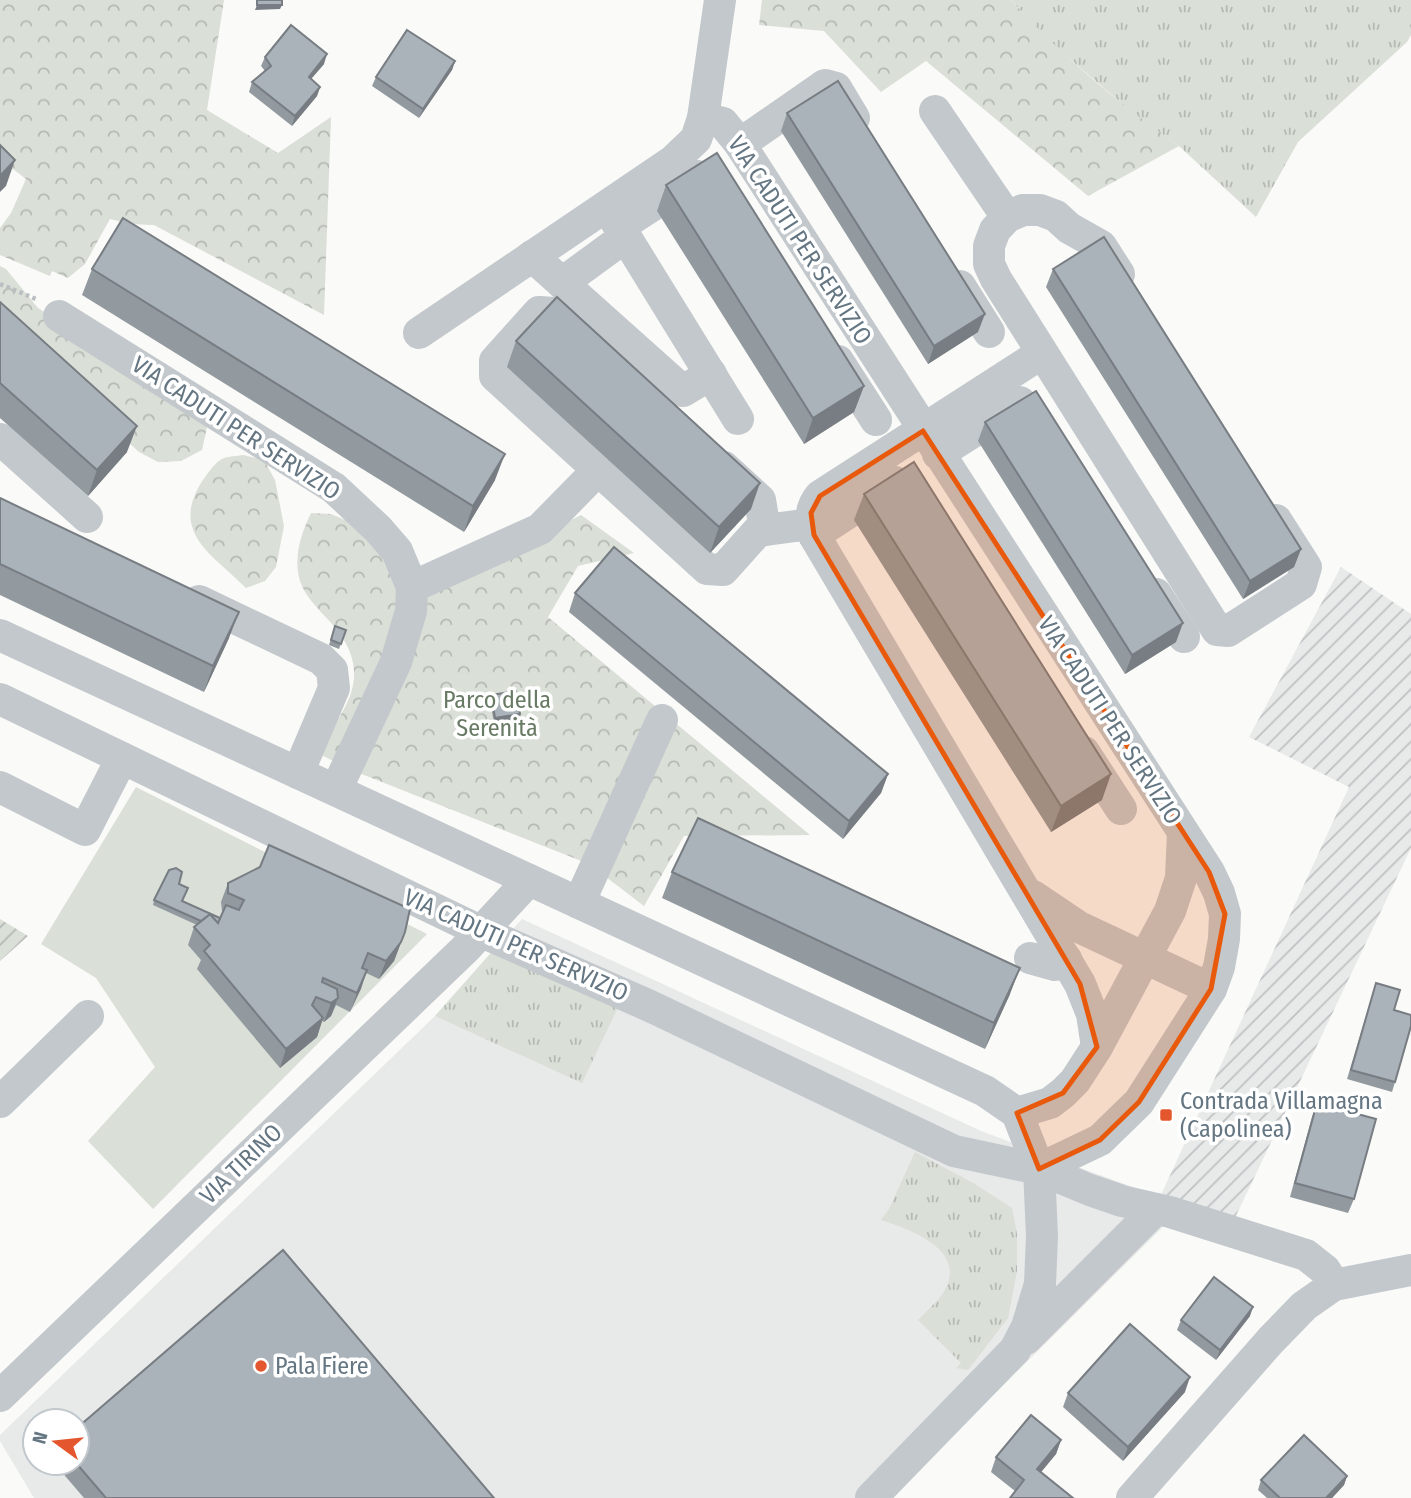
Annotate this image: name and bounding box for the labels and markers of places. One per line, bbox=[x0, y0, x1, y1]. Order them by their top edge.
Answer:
place label: Contrada Villamagna (Capolinea) bbox=[1180, 1087, 1383, 1143]
marker: Contrada Villamagna (Capolinea) bbox=[1158, 1107, 1174, 1123]
place label: Pala Fiere bbox=[275, 1352, 369, 1380]
marker: Pala Fiere bbox=[253, 1358, 269, 1374]

